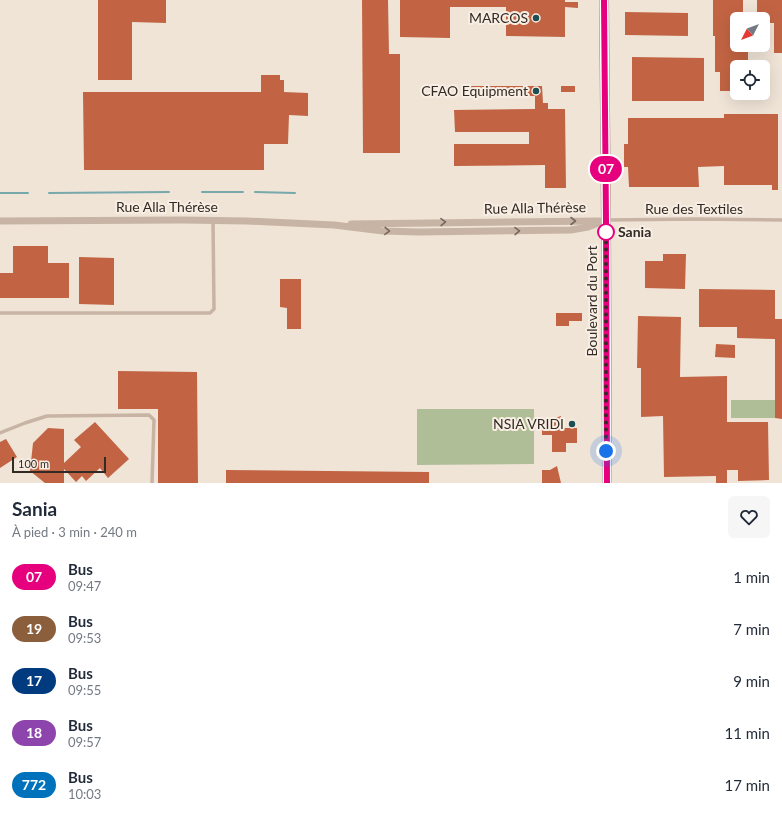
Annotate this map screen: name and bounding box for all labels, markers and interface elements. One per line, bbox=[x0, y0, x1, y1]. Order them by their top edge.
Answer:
place label: MARCOS bbox=[469, 9, 528, 26]
north arrow bbox=[730, 12, 770, 52]
map controls bbox=[730, 12, 770, 100]
marker: MARCOS bbox=[531, 13, 541, 23]
button: locate bbox=[730, 60, 770, 100]
place label: CFAO Equipment bbox=[421, 82, 528, 99]
marker: CFAO Equipment bbox=[531, 86, 541, 96]
line badge: 07 bbox=[588, 156, 624, 182]
text: 07 bbox=[598, 160, 614, 177]
street label: Rue Alla Thérèse bbox=[116, 198, 218, 215]
street label: Rue Alla Thérèse bbox=[484, 198, 586, 217]
street label: Rue des Textiles bbox=[645, 200, 743, 217]
one-way arrow bbox=[570, 217, 576, 225]
one-way arrow bbox=[440, 218, 446, 226]
marker: Sania bbox=[597, 223, 615, 241]
place label: Sania bbox=[618, 223, 651, 240]
one-way arrow bbox=[384, 227, 390, 235]
one-way arrow bbox=[514, 227, 520, 235]
street label: Boulevard du Port bbox=[583, 246, 600, 356]
place label: NSIA VRIDI bbox=[493, 415, 564, 432]
marker: NSIA VRIDI bbox=[567, 419, 577, 429]
your location bbox=[596, 441, 616, 461]
scale bar bbox=[12, 455, 106, 474]
text: 100 m bbox=[18, 457, 49, 470]
button: heart bbox=[728, 496, 770, 538]
text: Sania bbox=[12, 497, 57, 520]
text: À pied · 3 min · 240 m bbox=[12, 524, 137, 540]
text: Bus bbox=[68, 560, 93, 578]
text: 07 bbox=[26, 568, 42, 585]
text: 1 min bbox=[733, 568, 770, 586]
text: 09:47 bbox=[68, 578, 101, 594]
text: Bus bbox=[68, 612, 93, 630]
text: 19 bbox=[26, 620, 42, 637]
text: 7 min bbox=[733, 620, 770, 638]
text: 09:53 bbox=[68, 630, 101, 646]
text: Bus bbox=[68, 664, 93, 682]
text: 17 bbox=[26, 672, 42, 689]
text: 9 min bbox=[733, 672, 770, 690]
text: 09:55 bbox=[68, 682, 101, 698]
text: Bus bbox=[68, 716, 93, 734]
text: 18 bbox=[26, 724, 42, 741]
text: 11 min bbox=[724, 724, 770, 742]
text: 09:57 bbox=[68, 734, 101, 750]
text: Bus bbox=[68, 768, 93, 786]
text: 772 bbox=[22, 776, 46, 793]
text: 17 min bbox=[724, 776, 770, 794]
text: 10:03 bbox=[68, 786, 101, 802]

